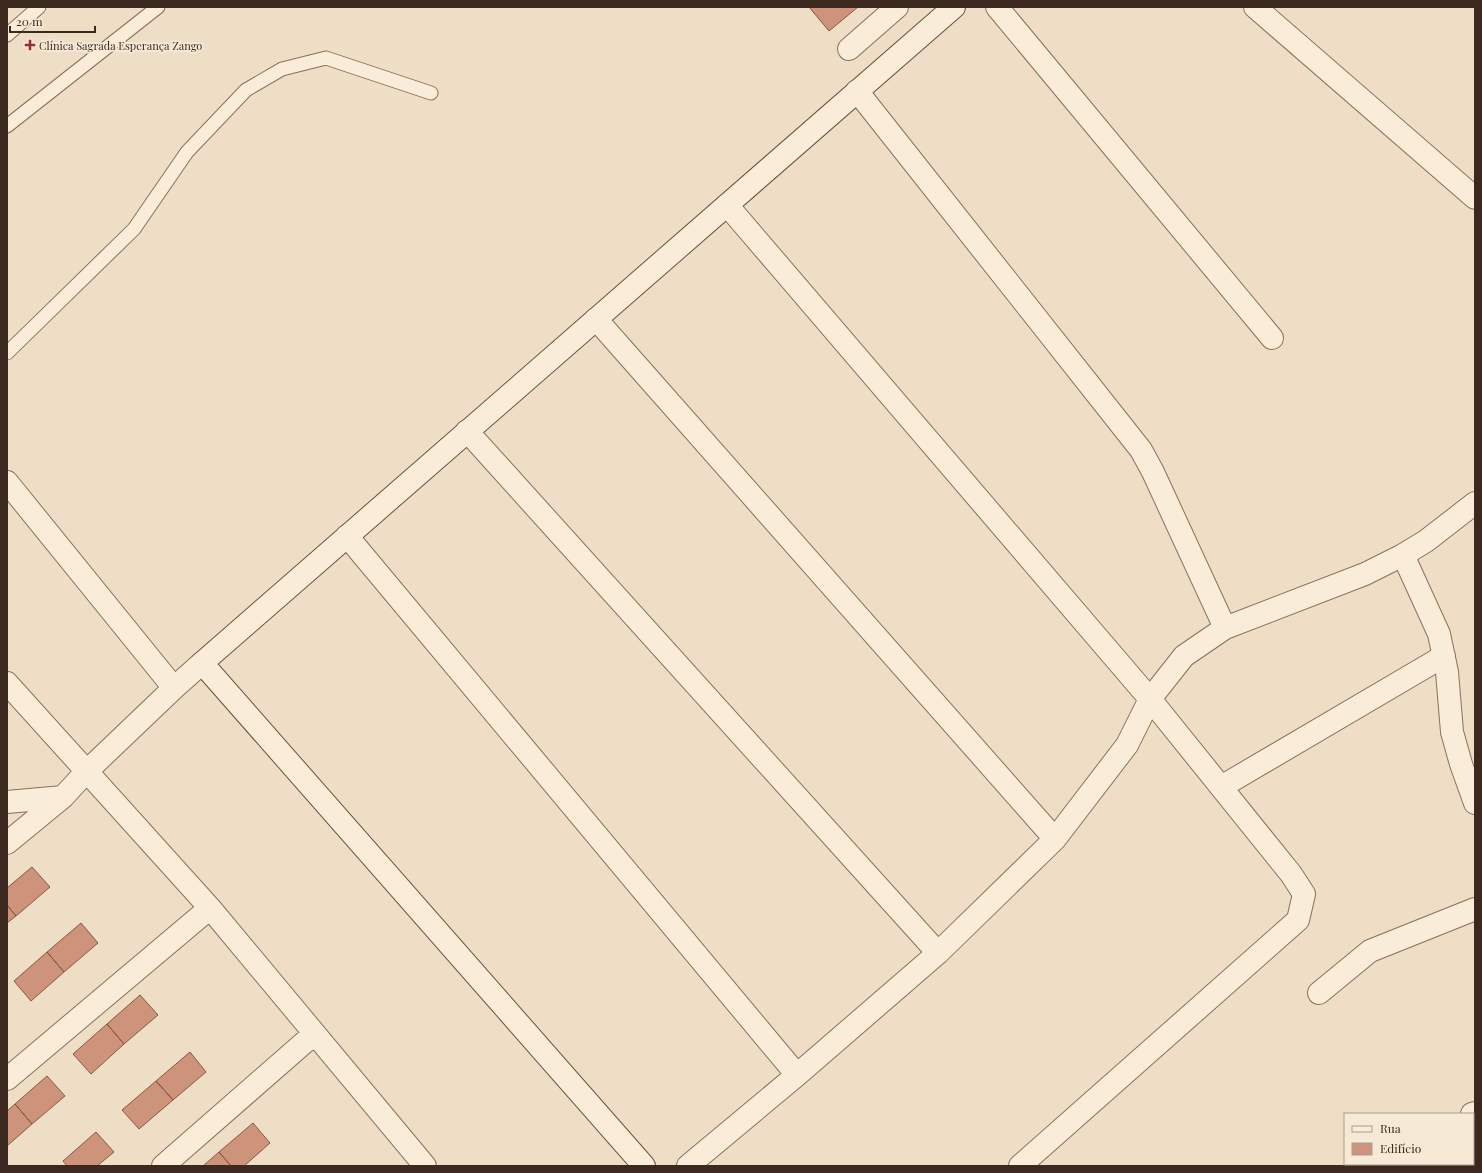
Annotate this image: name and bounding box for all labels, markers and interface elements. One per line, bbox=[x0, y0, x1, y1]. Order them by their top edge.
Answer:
scale bar bbox=[10, 8, 95, 34]
text: 20 m bbox=[16, 13, 43, 29]
place label: Clínica Sagrada Esperança Zango bbox=[39, 38, 202, 53]
marker: Clínica Sagrada Esperança Zango bbox=[24, 39, 36, 51]
legend bbox=[1344, 1113, 1474, 1165]
text: Rua bbox=[1380, 1120, 1401, 1136]
text: Edifício bbox=[1380, 1140, 1422, 1156]

